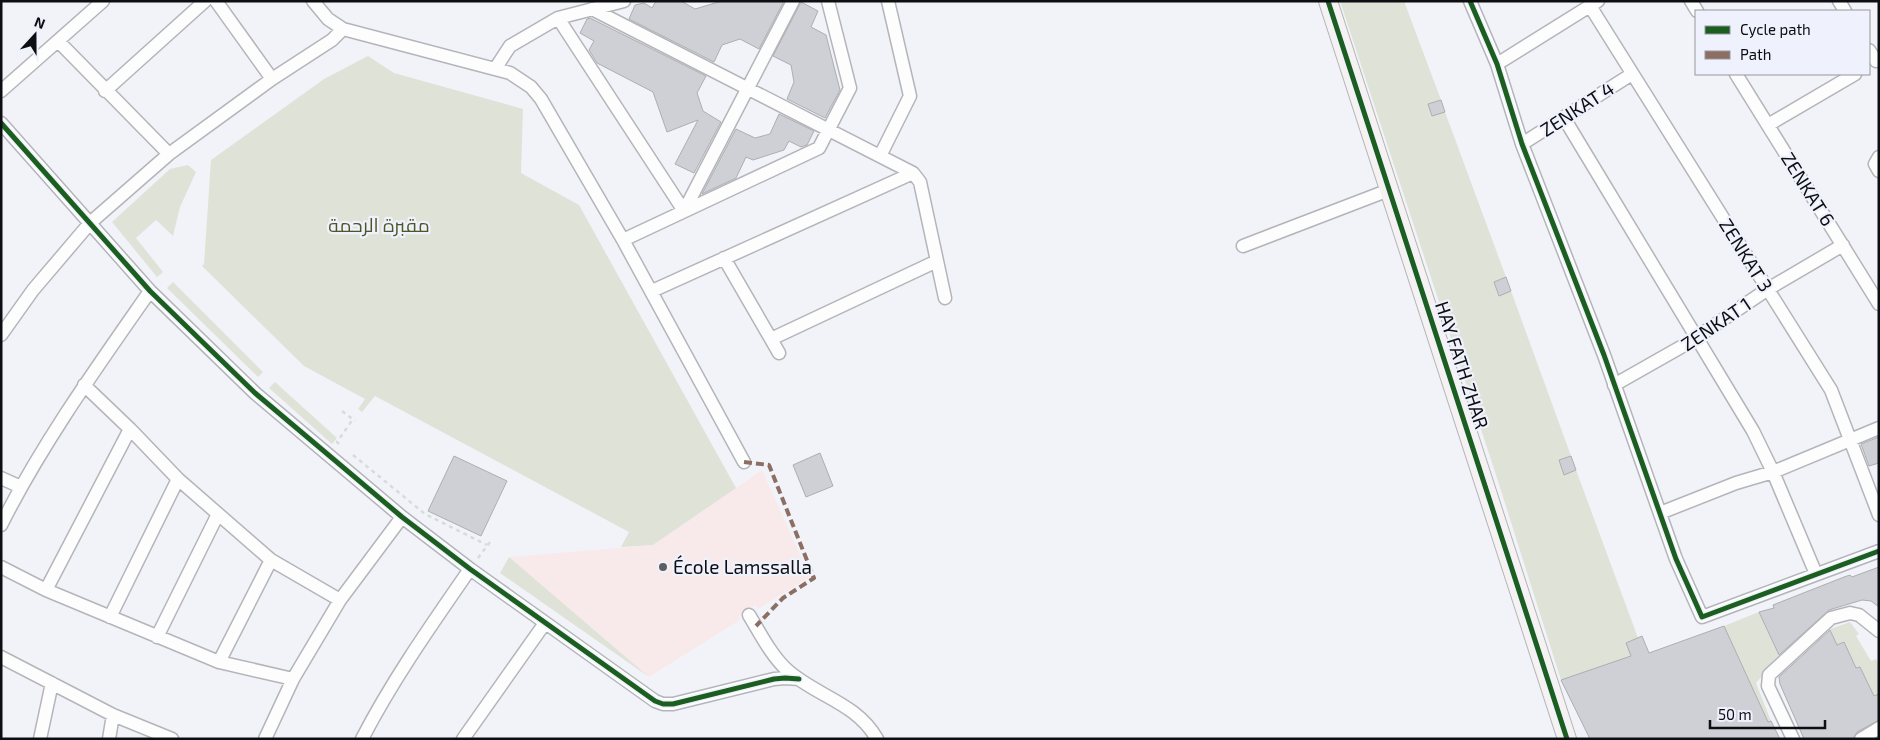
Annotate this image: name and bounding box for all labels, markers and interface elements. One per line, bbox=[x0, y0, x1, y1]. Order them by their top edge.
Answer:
north arrow bbox=[10, 10, 60, 60]
legend bbox=[1695, 10, 1870, 75]
text: N bbox=[32, 13, 48, 32]
text: Cycle path bbox=[1740, 20, 1811, 38]
text: Path bbox=[1740, 45, 1771, 63]
street label: ZENKAT 4 bbox=[1536, 76, 1618, 141]
street label: ZENKAT 6 bbox=[1777, 148, 1840, 230]
park label: مقبرة الرحمة bbox=[328, 213, 430, 237]
street label: ZENKAT 3 bbox=[1715, 214, 1778, 296]
street label: ZENKAT 1 bbox=[1676, 292, 1755, 355]
street label: HAY FATH ZHAR bbox=[1431, 298, 1494, 432]
place label: École Lamssalla bbox=[673, 555, 812, 578]
marker: École Lamssalla bbox=[657, 561, 669, 573]
scale bar bbox=[1710, 698, 1825, 730]
text: 50 m bbox=[1718, 705, 1752, 723]

